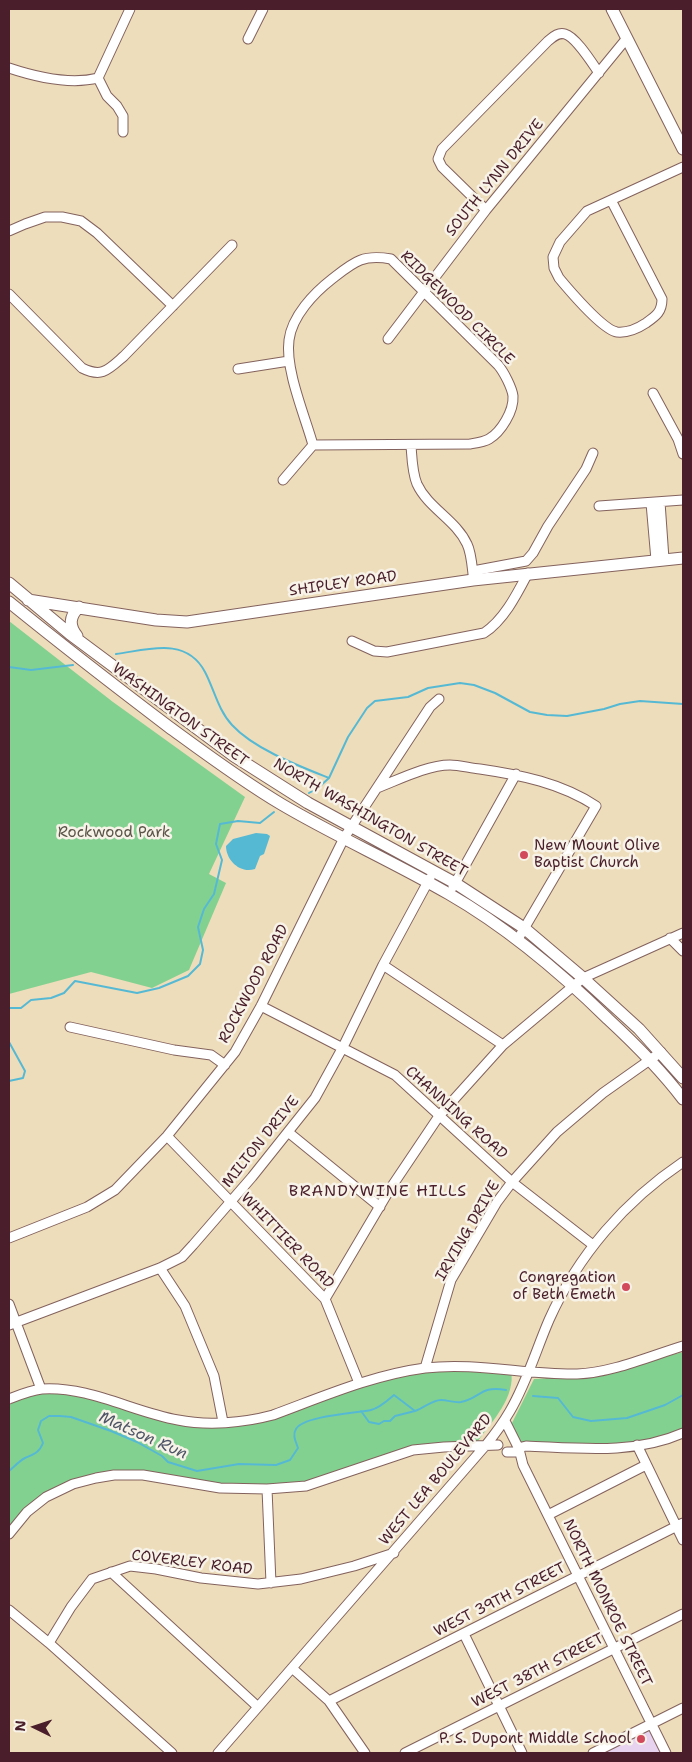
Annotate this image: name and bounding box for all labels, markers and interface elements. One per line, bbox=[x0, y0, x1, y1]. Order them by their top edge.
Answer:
street label: SOUTH LYNN DRIVE bbox=[442, 116, 548, 240]
street label: RIDGEWOOD CIRCLE bbox=[396, 247, 518, 369]
street label: SHIPLEY ROAD bbox=[288, 568, 398, 600]
street label: WASHINGTON STREET bbox=[108, 660, 252, 770]
street label: NORTH WASHINGTON STREET bbox=[270, 755, 470, 881]
park label: Rockwood Park bbox=[58, 824, 170, 842]
place label: New Mount Olive Baptist Church bbox=[534, 837, 660, 872]
marker: New Mount Olive Baptist Church bbox=[518, 849, 530, 861]
street label: ROCKWOOD ROAD bbox=[215, 922, 293, 1046]
street label: CHANNING ROAD bbox=[401, 1063, 511, 1163]
street label: MILTON DRIVE bbox=[219, 1093, 303, 1191]
street label: IRVING DRIVE bbox=[432, 1178, 504, 1284]
district label: BRANDYWINE HILLS bbox=[287, 1182, 469, 1202]
street label: WHITTIER ROAD bbox=[237, 1189, 337, 1293]
place label: Congregation of Beth Emeth bbox=[513, 1269, 616, 1304]
marker: Congregation of Beth Emeth bbox=[620, 1281, 632, 1293]
water label: Matson Run bbox=[96, 1408, 190, 1464]
street label: WEST LEA BOULEVARD bbox=[376, 1411, 496, 1549]
street label: NORTH MONROE STREET bbox=[559, 1516, 655, 1690]
street label: COVERLEY ROAD bbox=[130, 1547, 254, 1579]
street label: WEST 39TH STREET bbox=[431, 1559, 569, 1641]
street label: WEST 38TH STREET bbox=[469, 1630, 607, 1712]
north arrow bbox=[10, 1702, 60, 1752]
text: N bbox=[11, 1720, 29, 1732]
place label: P. S. Dupont Middle School bbox=[439, 1730, 631, 1748]
marker: P. S. Dupont Middle School bbox=[635, 1733, 647, 1745]

